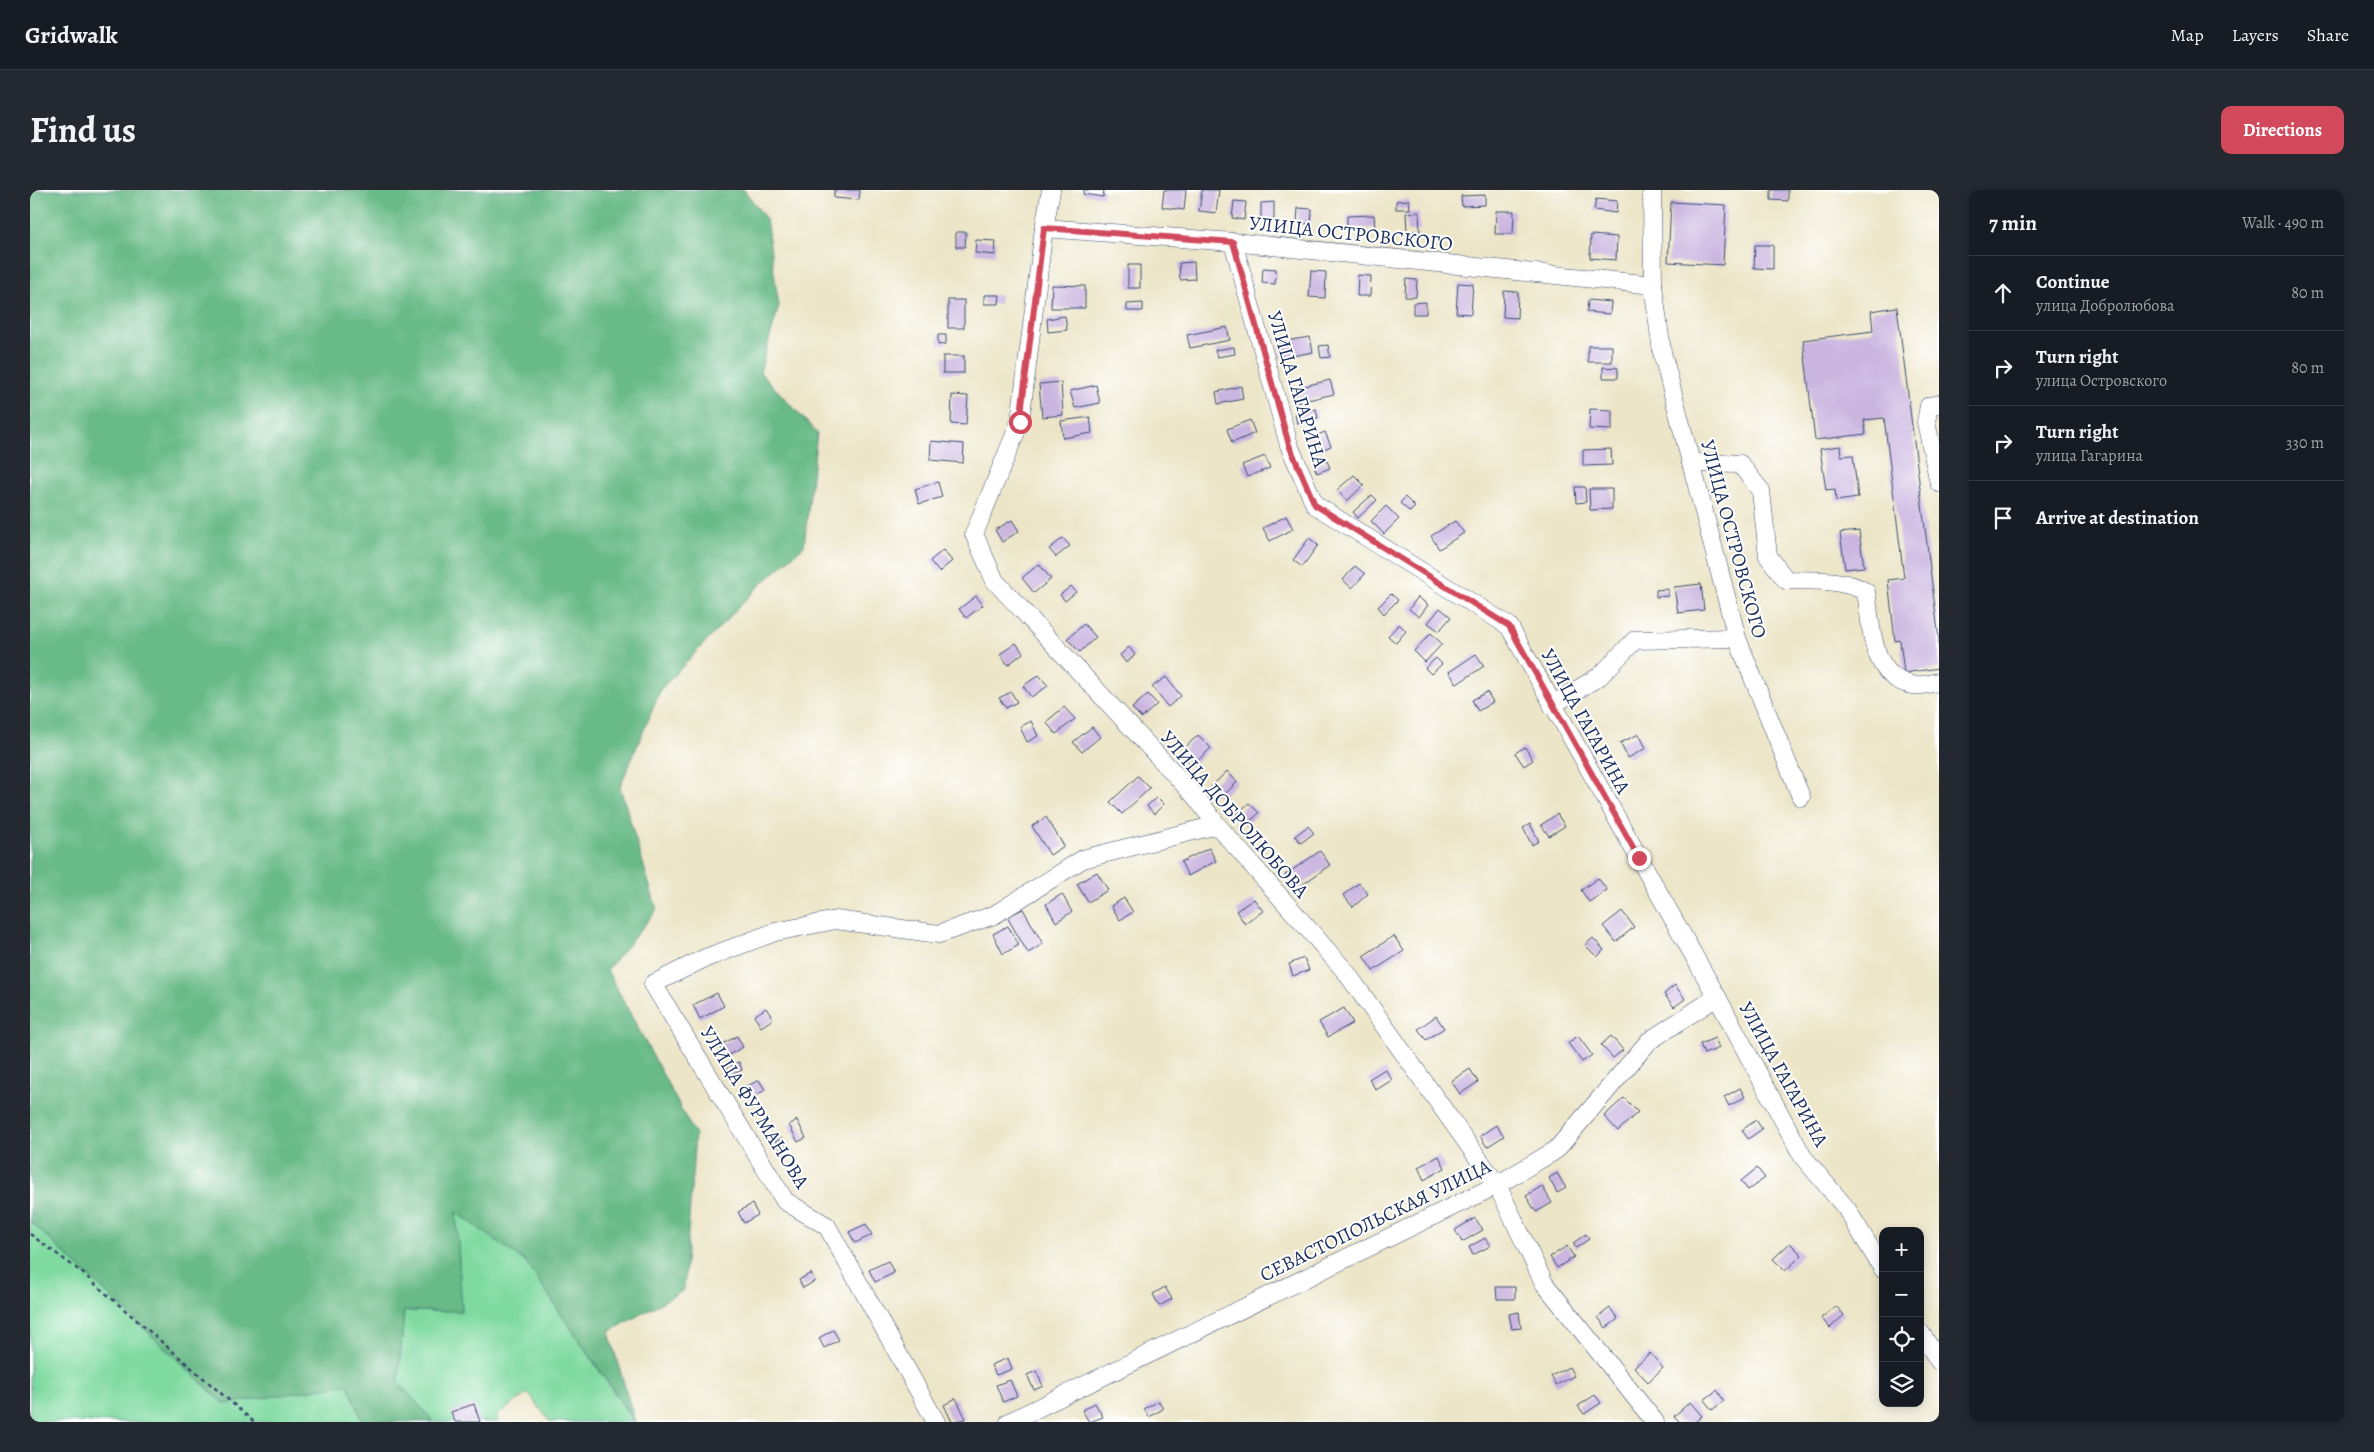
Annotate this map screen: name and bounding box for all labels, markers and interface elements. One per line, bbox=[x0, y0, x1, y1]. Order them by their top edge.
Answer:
text: Gridwalk bbox=[25, 19, 118, 51]
text: Map bbox=[2171, 23, 2204, 47]
text: Layers bbox=[2232, 23, 2279, 47]
text: Share bbox=[2307, 23, 2349, 47]
text: Find us bbox=[30, 106, 136, 154]
button: Directions bbox=[2221, 106, 2344, 154]
street label: УЛИЦА ОСТРОВСКОГО bbox=[1248, 209, 1454, 258]
text: 7 min bbox=[1989, 209, 2037, 237]
text: Walk · 490 m bbox=[2242, 212, 2324, 234]
text: Continue bbox=[2036, 269, 2110, 295]
icon: ahead bbox=[1989, 279, 2017, 307]
text: 80 m bbox=[2291, 282, 2324, 304]
text: улица Добролюбова bbox=[2036, 295, 2174, 317]
street label: УЛИЦА ГАГАРИНА bbox=[1261, 308, 1334, 471]
text: Turn right bbox=[2036, 344, 2118, 370]
icon: right bbox=[1989, 354, 2017, 382]
text: 80 m bbox=[2291, 357, 2324, 379]
text: улица Островского bbox=[2036, 370, 2167, 392]
route start bbox=[1009, 411, 1032, 434]
text: Turn right bbox=[2036, 419, 2118, 445]
icon: right bbox=[1989, 429, 2017, 457]
text: 330 m bbox=[2286, 432, 2324, 454]
street label: УЛИЦА ОСТРОВСКОГО bbox=[1694, 437, 1773, 642]
text: улица Гагарина bbox=[2036, 445, 2143, 467]
icon: arrive bbox=[1989, 504, 2017, 532]
text: Arrive at destination bbox=[2036, 505, 2199, 531]
street label: УЛИЦА ГАГАРИНА bbox=[1534, 644, 1637, 799]
street label: УЛИЦА ДОБРОЛЮБОВА bbox=[1154, 725, 1315, 904]
route end bbox=[1628, 847, 1651, 870]
street label: УЛИЦА ГАГАРИНА bbox=[1732, 997, 1835, 1152]
street label: УЛИЦА ФУРМАНОВА bbox=[694, 1021, 816, 1194]
street label: СЕВАСТОПОЛЬСКАЯ УЛИЦА bbox=[1255, 1153, 1496, 1288]
map controls bbox=[1879, 1227, 1924, 1407]
button: + bbox=[1879, 1227, 1924, 1272]
button: − bbox=[1879, 1272, 1924, 1317]
button: locate bbox=[1879, 1317, 1924, 1362]
button: layers bbox=[1879, 1362, 1924, 1407]

